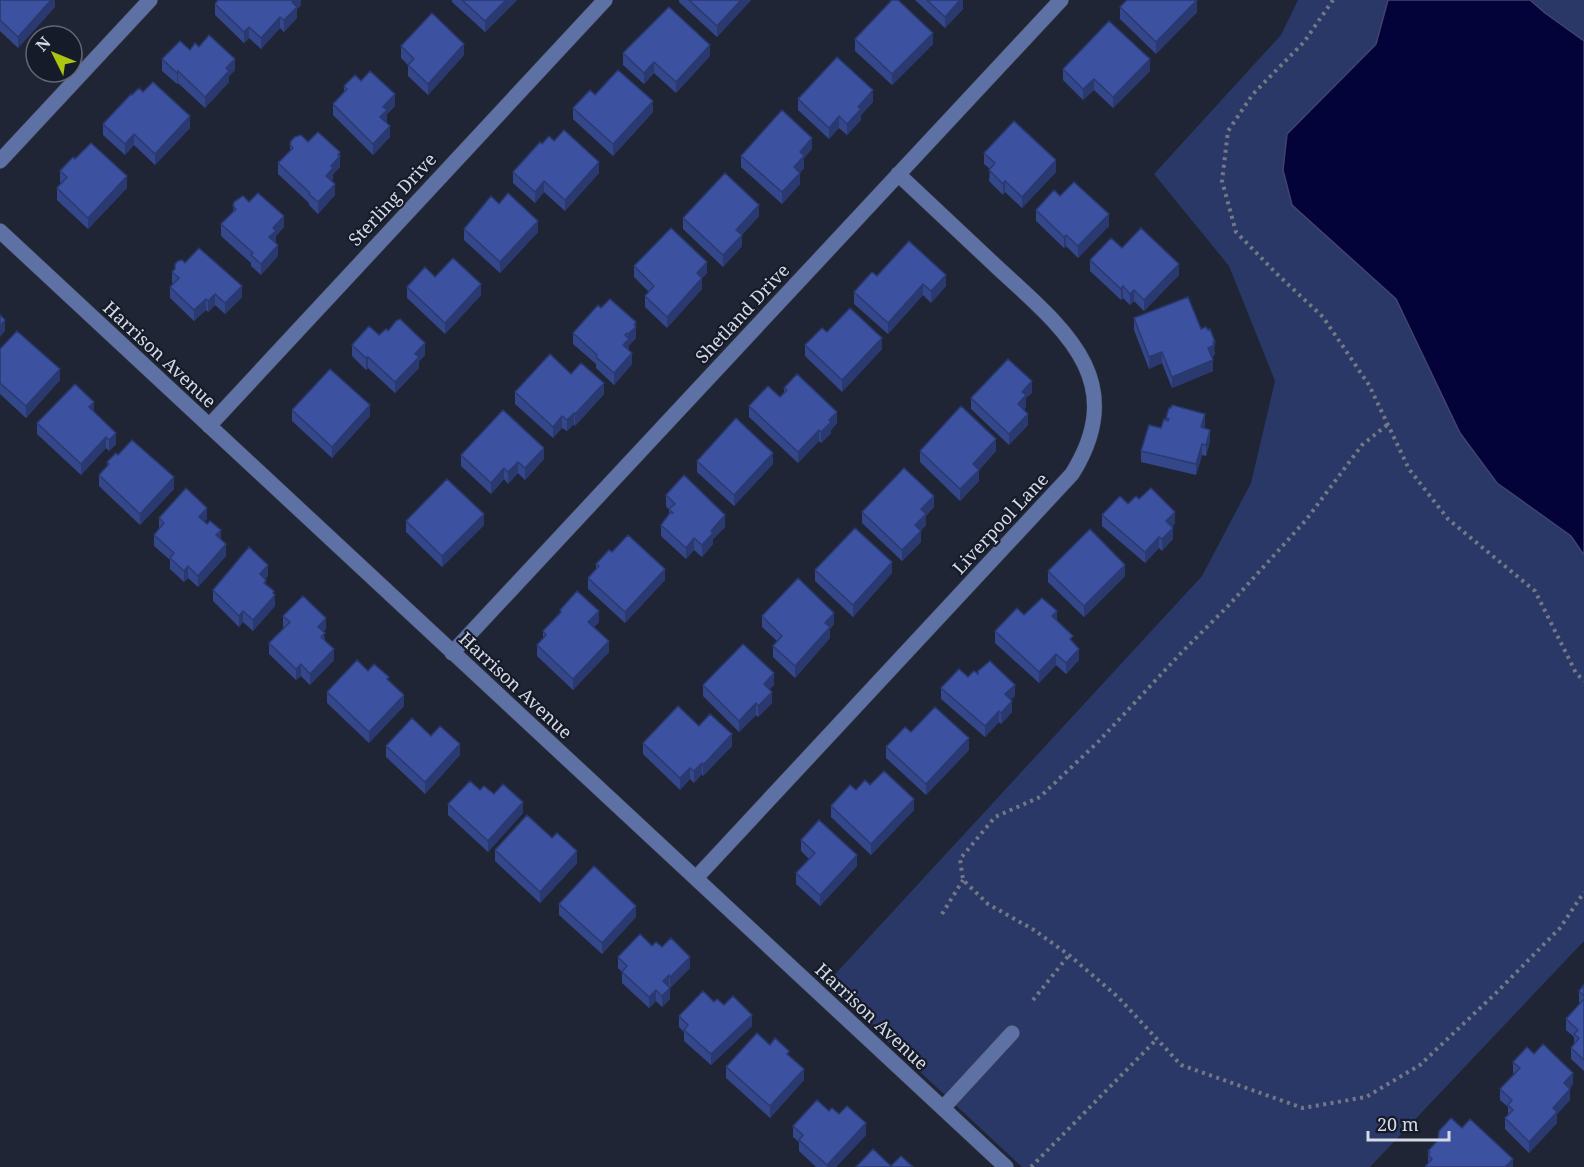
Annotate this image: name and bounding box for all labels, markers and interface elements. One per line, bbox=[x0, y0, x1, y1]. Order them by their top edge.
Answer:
north arrow bbox=[24, 24, 84, 84]
text: N bbox=[31, 31, 56, 56]
street label: Sterling Drive bbox=[343, 147, 441, 251]
street label: Shetland Drive bbox=[690, 258, 794, 368]
street label: Harrison Avenue bbox=[98, 295, 222, 413]
street label: Liverpool Lane bbox=[947, 467, 1053, 579]
street label: Harrison Avenue bbox=[454, 626, 578, 744]
street label: Harrison Avenue bbox=[810, 957, 934, 1075]
scale bar bbox=[1368, 1104, 1449, 1142]
text: 20 m bbox=[1377, 1112, 1419, 1136]

